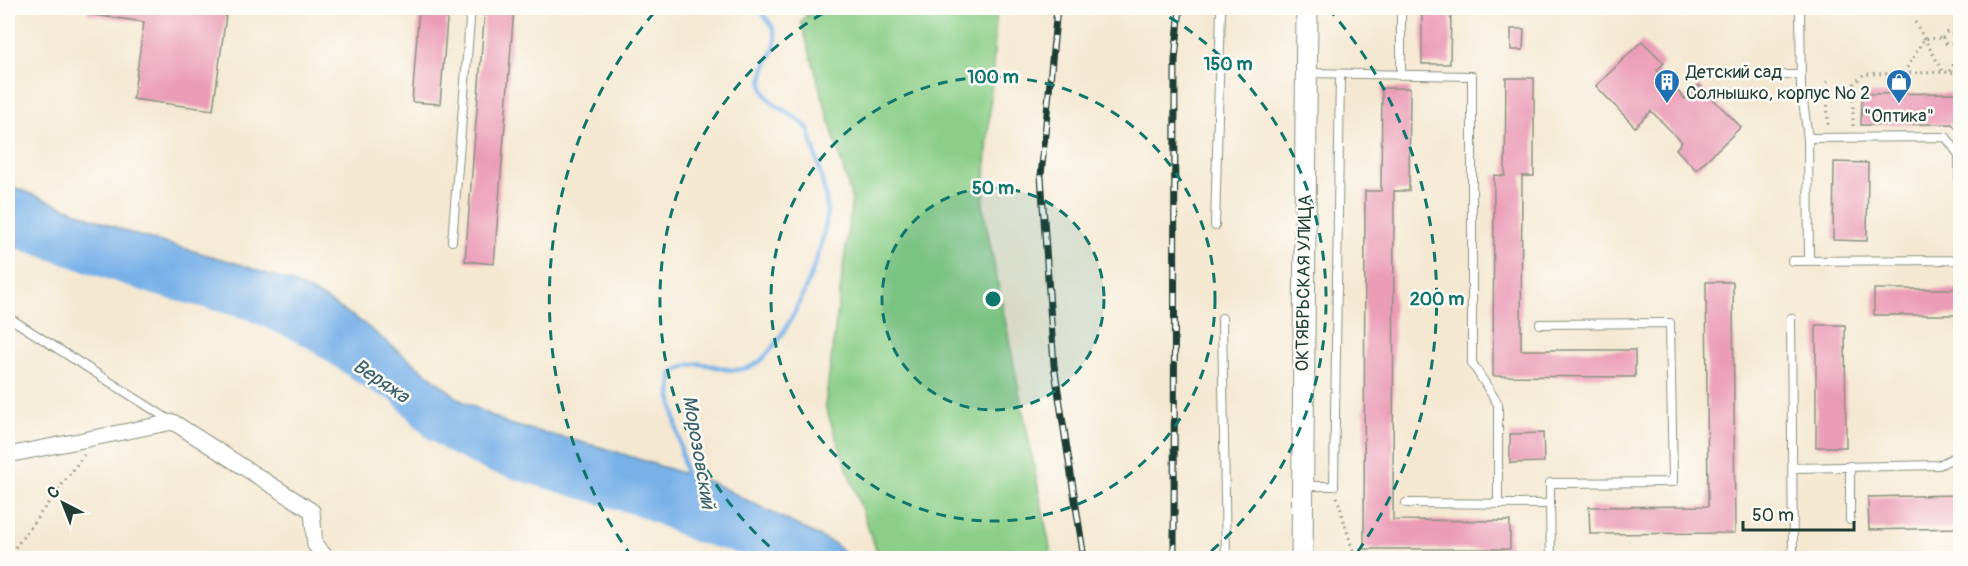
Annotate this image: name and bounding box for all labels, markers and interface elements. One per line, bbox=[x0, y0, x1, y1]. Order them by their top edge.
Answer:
text: 150 m bbox=[1204, 53, 1253, 76]
place label: Детский сад Солнышко, корпус № 2 bbox=[1685, 61, 1870, 105]
text: 100 m bbox=[967, 66, 1019, 89]
building icon: Детский сад Солнышко, корпус № 2 bbox=[1652, 67, 1682, 105]
shop icon: "Оптика" bbox=[1884, 67, 1914, 105]
place label: "Оптика" bbox=[1864, 105, 1934, 128]
text: 50 m bbox=[972, 177, 1014, 200]
street label: ОКТЯБРЬСКАЯ УЛИЦА bbox=[1291, 194, 1317, 372]
text: 200 m bbox=[1410, 288, 1464, 311]
centre of rings bbox=[983, 289, 1003, 309]
water label: Веряжа bbox=[348, 353, 415, 410]
water label: Морозовский bbox=[677, 393, 721, 512]
north arrow bbox=[33, 473, 93, 533]
text: С bbox=[43, 482, 64, 503]
scale bar bbox=[1743, 494, 1854, 532]
text: 50 m bbox=[1752, 504, 1794, 527]

